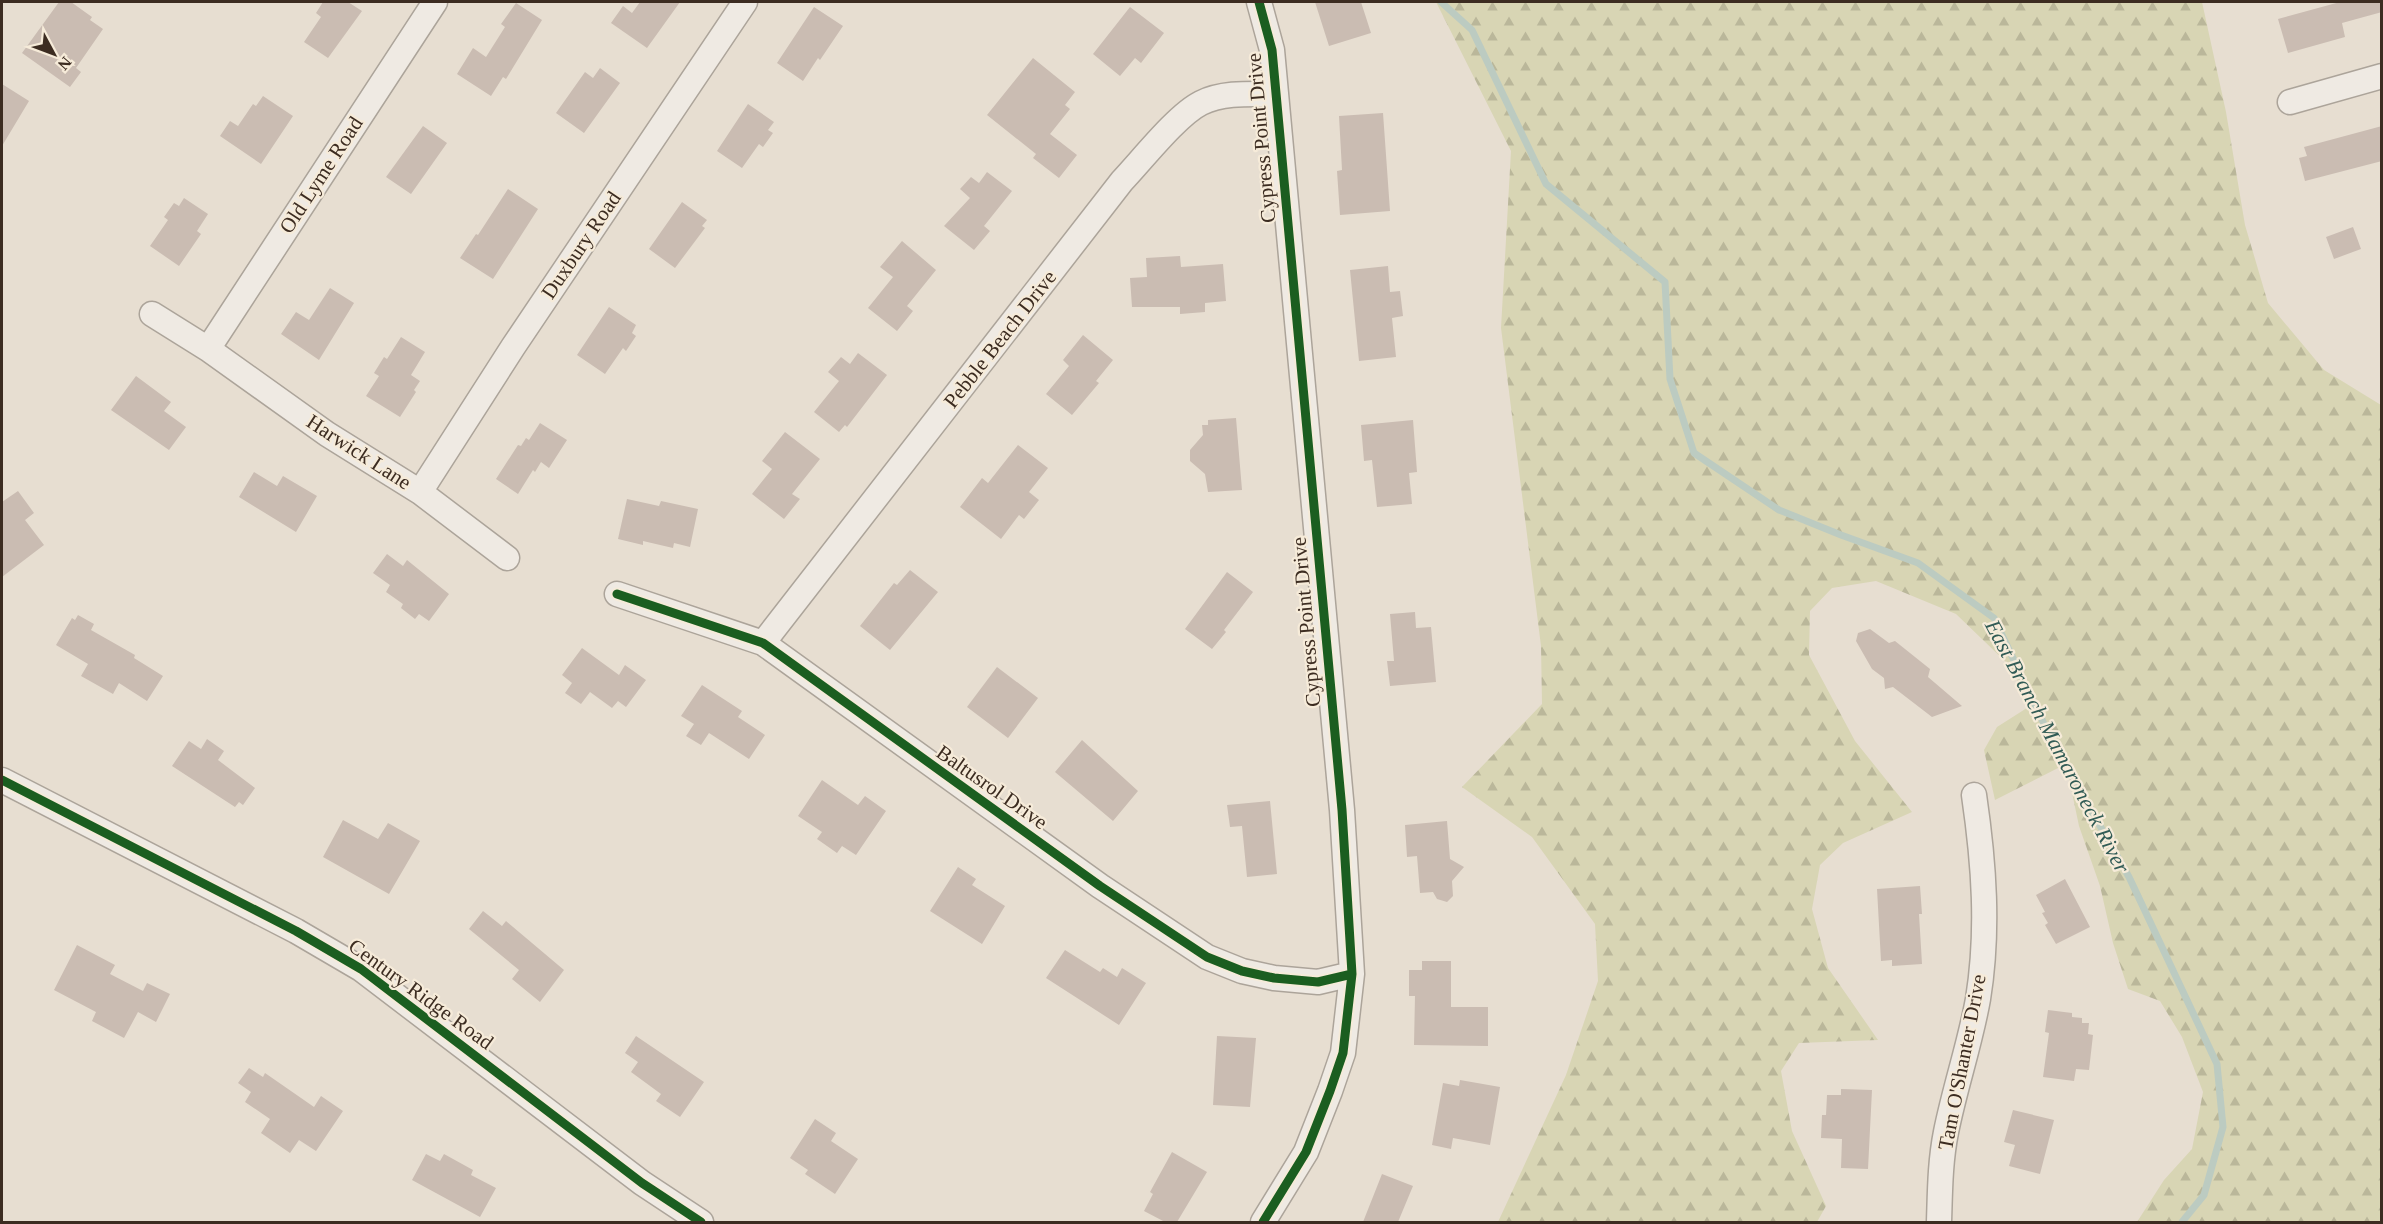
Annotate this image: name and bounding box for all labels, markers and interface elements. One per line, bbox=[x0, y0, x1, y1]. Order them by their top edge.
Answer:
north arrow bbox=[24, 24, 84, 84]
street label: Cypress Point Drive bbox=[1242, 52, 1280, 224]
text: N bbox=[54, 54, 75, 74]
street label: Old Lyme Road bbox=[274, 112, 368, 238]
street label: Duxbury Road bbox=[536, 186, 626, 303]
street label: Pebble Beach Drive bbox=[939, 265, 1061, 413]
street label: Harwick Lane bbox=[302, 409, 416, 495]
street label: Cypress Point Drive bbox=[1287, 536, 1325, 708]
water label: East Branch Mamaroneck River bbox=[1980, 614, 2135, 878]
street label: Baltusrol Drive bbox=[932, 740, 1052, 834]
street label: Century Ridge Road bbox=[344, 934, 498, 1055]
street label: Tam O'Shanter Drive bbox=[1933, 972, 1991, 1152]

